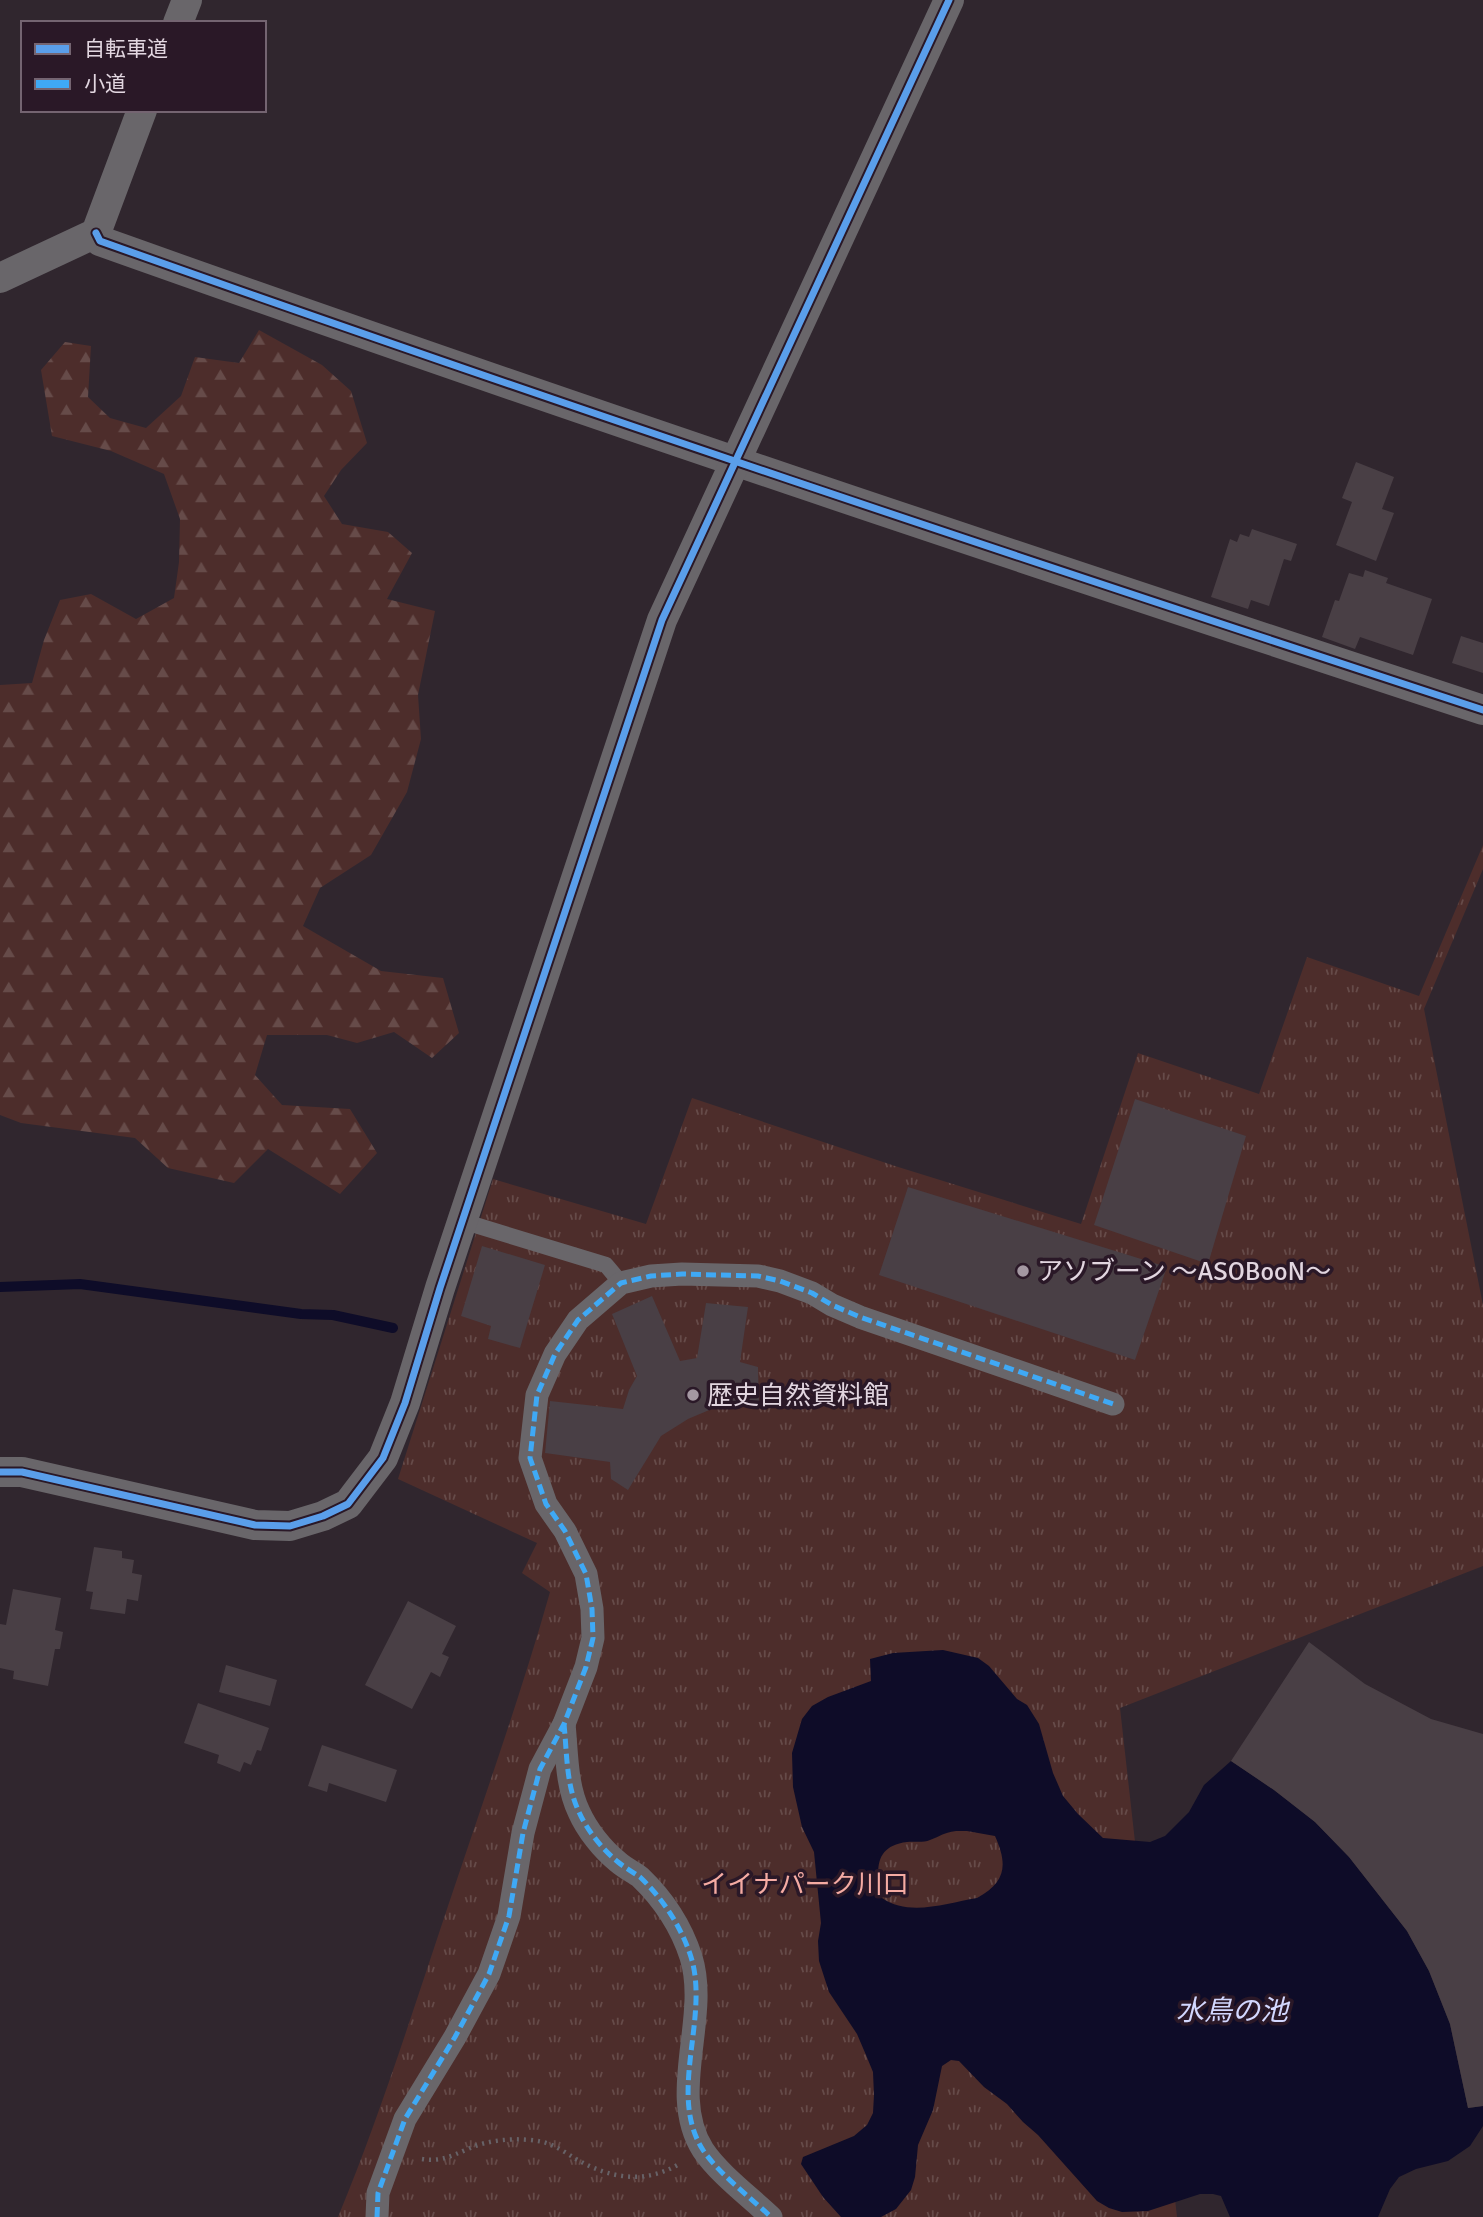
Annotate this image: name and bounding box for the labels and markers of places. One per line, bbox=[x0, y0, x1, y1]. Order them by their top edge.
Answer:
place label: アソブーン ～ASOBooN～ bbox=[1037, 1256, 1331, 1288]
marker: アソブーン ～ASOBooN～ bbox=[1015, 1263, 1031, 1279]
place label: 歴史自然資料館 bbox=[707, 1380, 889, 1412]
marker: 歴史自然資料館 bbox=[685, 1387, 701, 1403]

